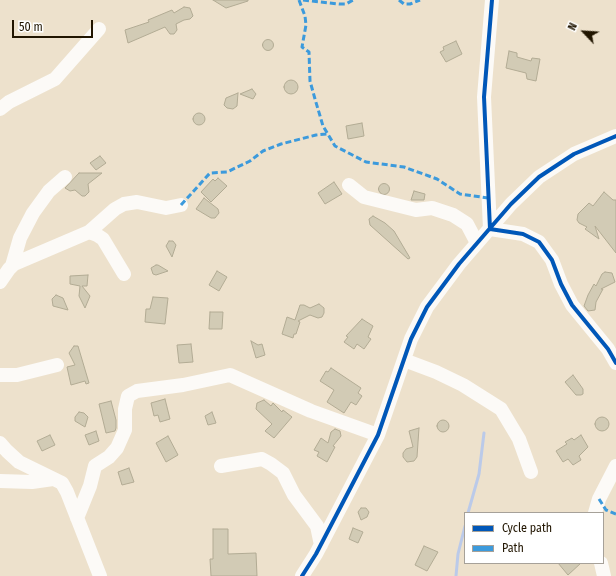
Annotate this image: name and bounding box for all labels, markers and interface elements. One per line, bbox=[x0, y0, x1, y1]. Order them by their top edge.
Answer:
scale bar bbox=[14, 12, 95, 38]
north arrow bbox=[564, 12, 604, 52]
text: 50 m bbox=[19, 20, 43, 34]
text: N bbox=[565, 21, 580, 32]
legend bbox=[464, 512, 604, 564]
text: Cycle path bbox=[502, 521, 552, 535]
text: Path bbox=[502, 541, 524, 555]

